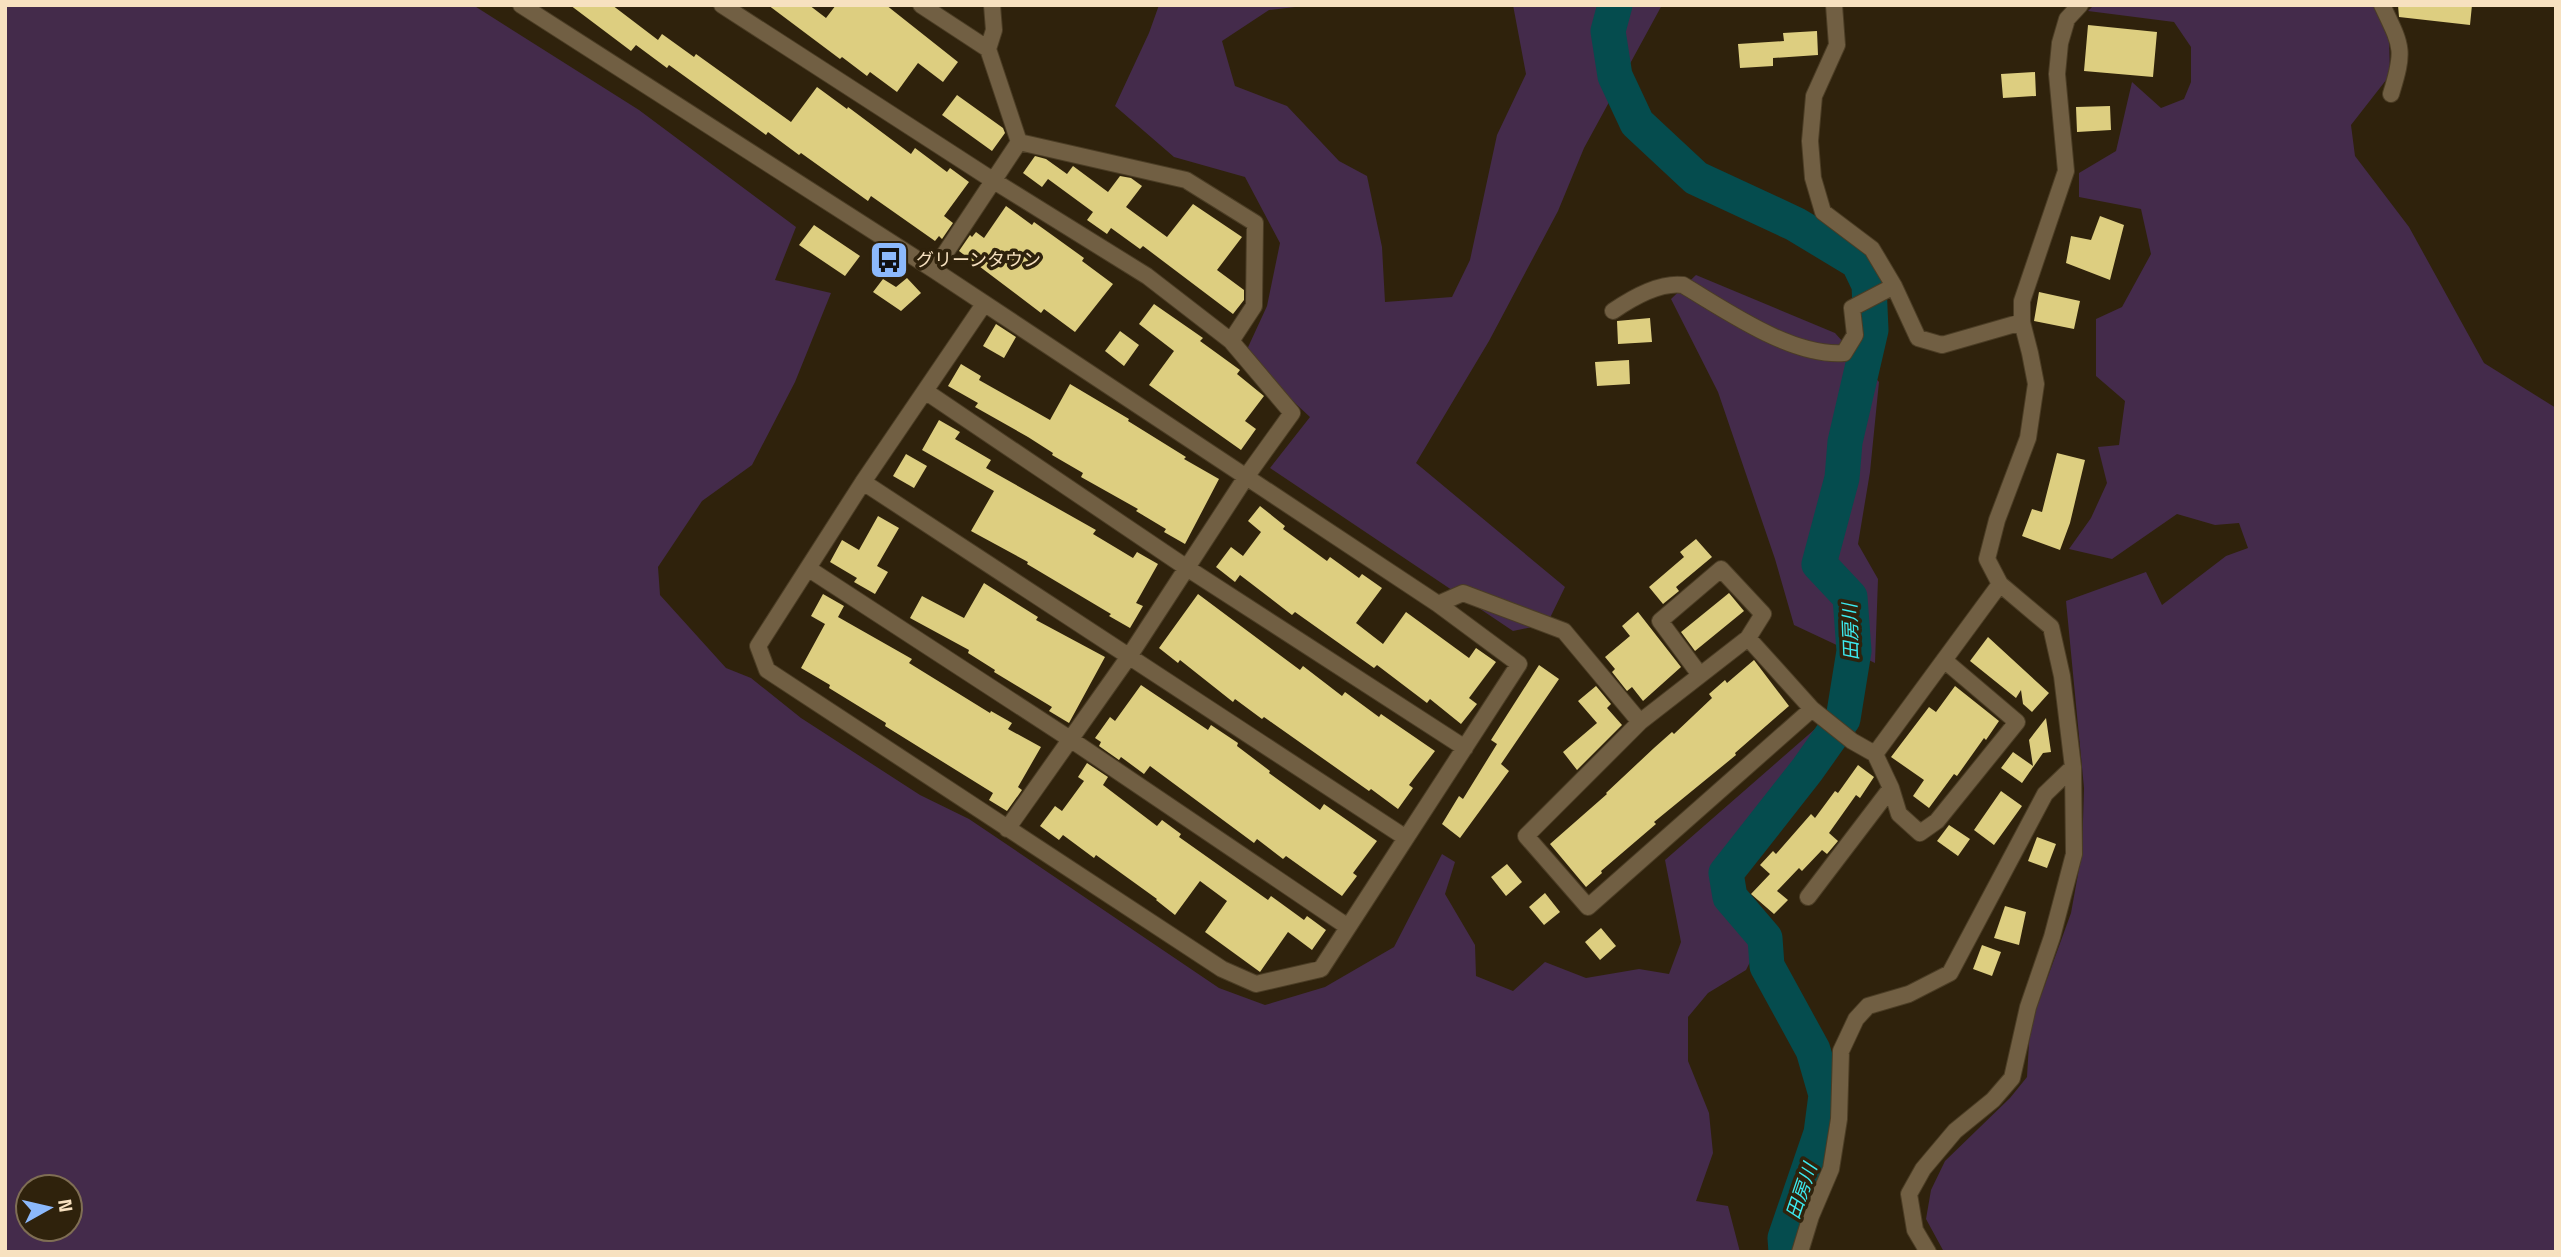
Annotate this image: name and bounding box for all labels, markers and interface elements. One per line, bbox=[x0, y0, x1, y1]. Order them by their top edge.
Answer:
bus stop icon: グリーンタウン bbox=[868, 239, 910, 281]
place label: グリーンタウン bbox=[916, 246, 1041, 273]
water label: 田房川 bbox=[1834, 601, 1865, 661]
water label: 田房川 bbox=[1778, 1157, 1824, 1223]
north arrow bbox=[14, 1173, 84, 1243]
text: N bbox=[51, 1197, 82, 1214]

